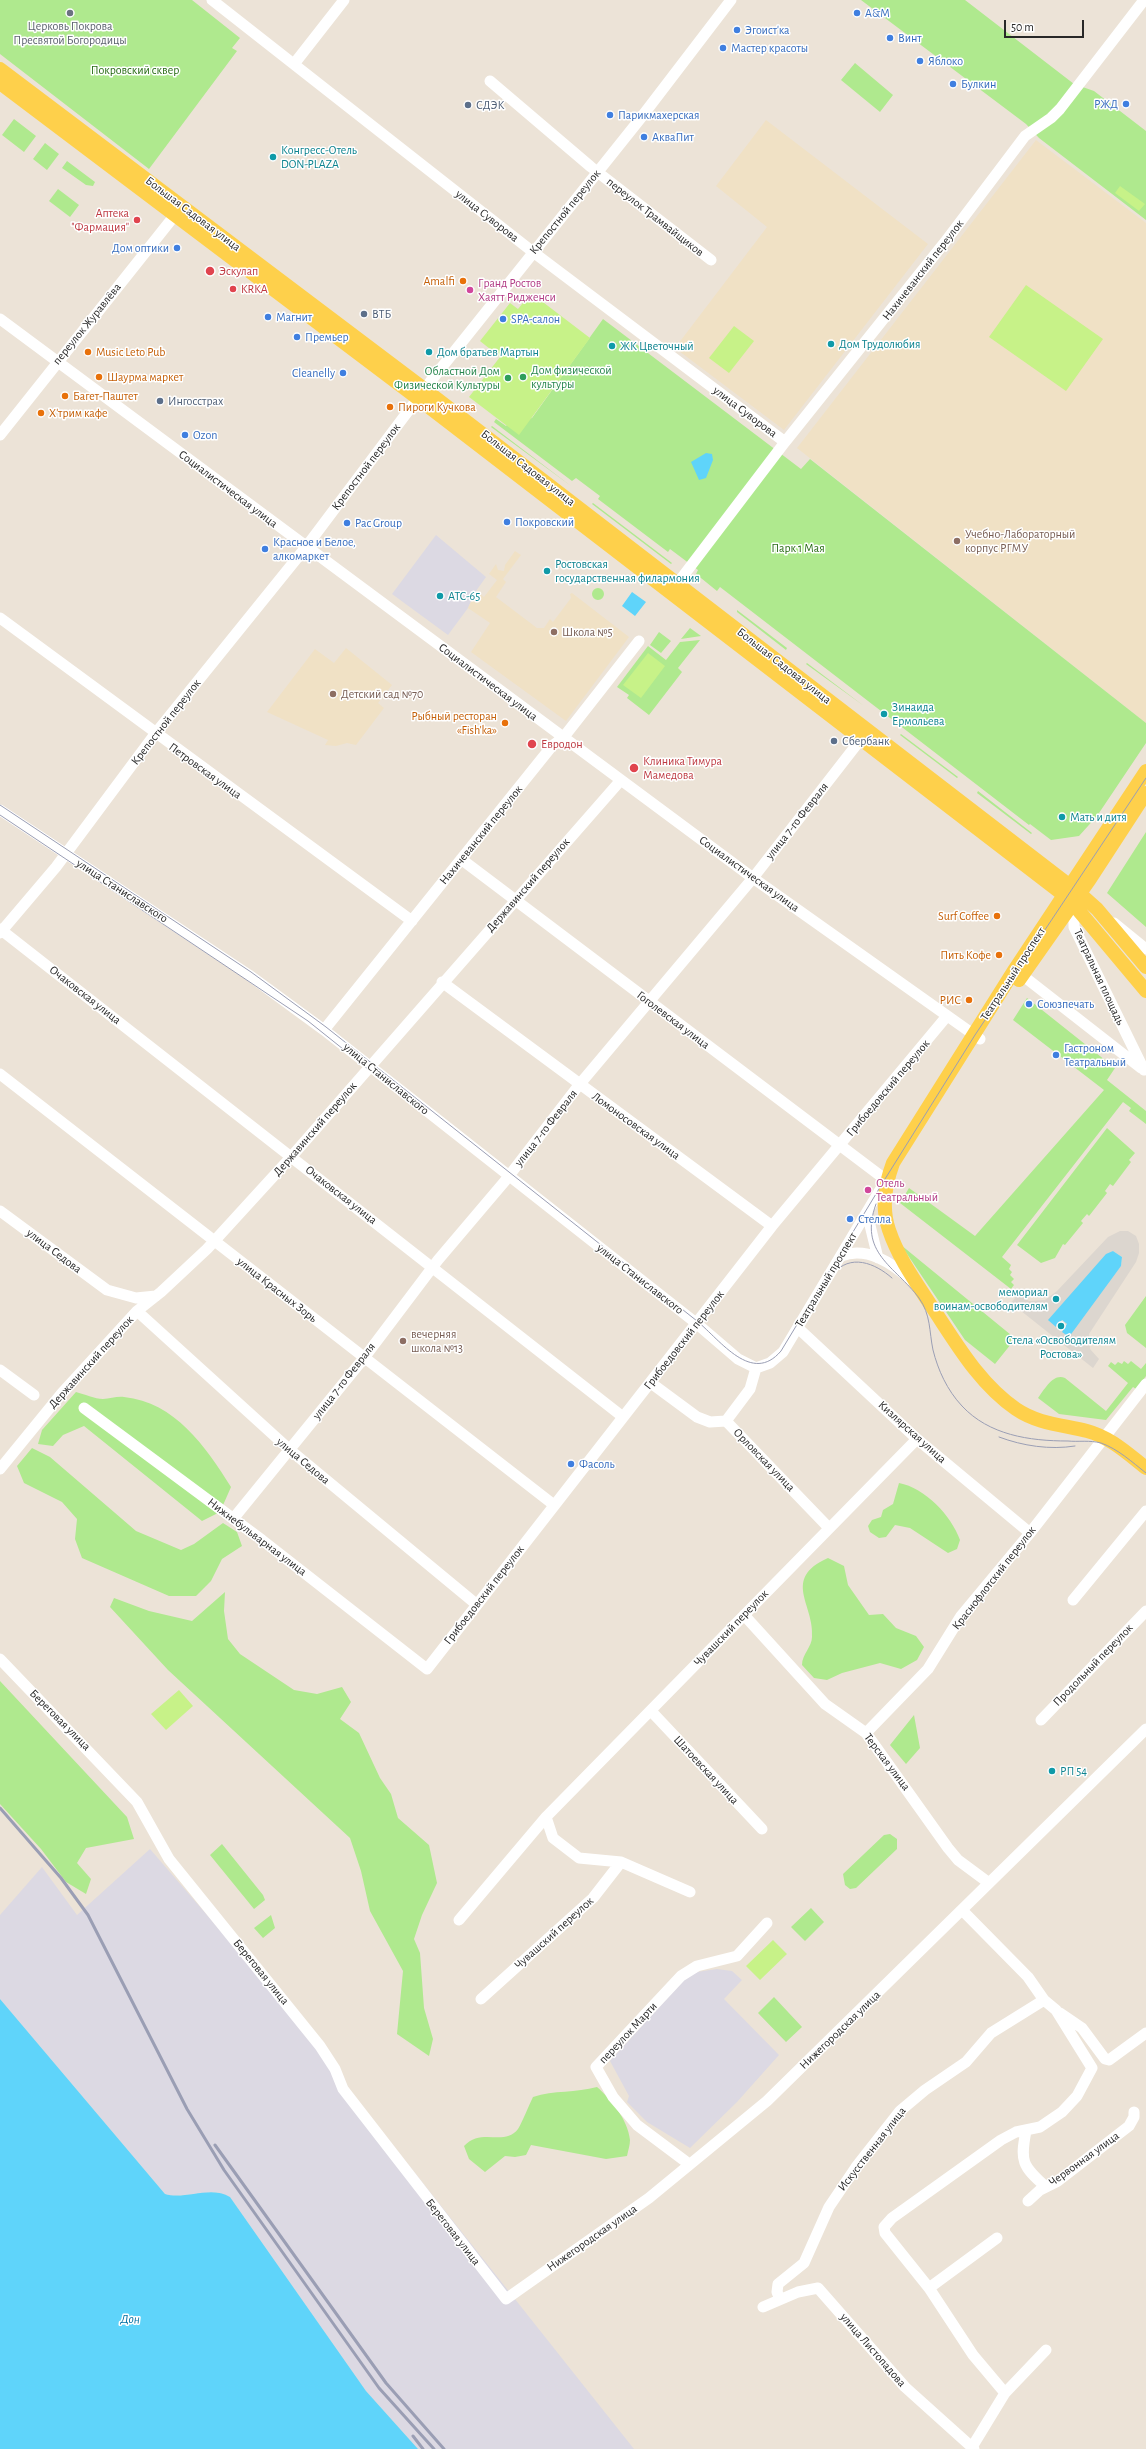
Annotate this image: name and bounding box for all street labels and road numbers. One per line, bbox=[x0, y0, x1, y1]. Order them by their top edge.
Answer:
street label: Крепостной переулок bbox=[526, 167, 604, 257]
street label: Большая Садовая улица bbox=[143, 173, 243, 255]
street label: переулок Трамвайщиков bbox=[604, 175, 706, 259]
street label: улица Суворова bbox=[452, 187, 522, 245]
street label: Нахичеванский переулок bbox=[879, 217, 967, 323]
street label: переулок Журавлёва bbox=[50, 280, 124, 368]
street label: улица Суворова bbox=[710, 383, 780, 441]
street label: Крепостной переулок bbox=[329, 421, 403, 513]
street label: Большая Садовая улица bbox=[478, 427, 578, 509]
street label: Социалистическая улица bbox=[176, 447, 280, 531]
street label: Большая Садовая улица bbox=[734, 625, 834, 707]
street label: Социалистическая улица bbox=[436, 640, 540, 724]
street label: Крепостной переулок bbox=[128, 676, 204, 768]
street label: Петровская улица bbox=[166, 740, 244, 802]
street label: улица 7-го Февраля bbox=[763, 780, 831, 862]
street label: Нахичеванский переулок bbox=[436, 782, 526, 888]
street label: Социалистическая улица bbox=[696, 833, 802, 915]
street label: Державинский переулок bbox=[483, 835, 573, 935]
street label: улица Станиславского bbox=[74, 856, 170, 926]
street label: Театральный проспект bbox=[977, 925, 1049, 1023]
street label: Театральная площадь bbox=[1070, 927, 1128, 1027]
street label: Очаковская улица bbox=[46, 963, 124, 1027]
street label: Гоголевская улица bbox=[634, 988, 712, 1052]
street label: Грибоедовский переулок bbox=[843, 1037, 933, 1139]
street label: улица Станиславского bbox=[340, 1040, 432, 1118]
street label: Державинский переулок bbox=[270, 1079, 360, 1179]
street label: улица 7-го Февраля bbox=[512, 1087, 580, 1169]
street label: Ломоносовская улица bbox=[589, 1089, 683, 1163]
street label: Очаковская улица bbox=[302, 1163, 380, 1227]
street label: улица Седова bbox=[24, 1226, 84, 1276]
street label: Театральный проспект bbox=[792, 1230, 860, 1330]
street label: улица Станиславского bbox=[594, 1241, 686, 1317]
street label: улица Красных Зорь bbox=[234, 1254, 320, 1326]
street label: Грибоедовский переулок bbox=[641, 1287, 727, 1393]
street label: Державинский переулок bbox=[45, 1313, 137, 1411]
street label: улица 7-го Февраля bbox=[310, 1340, 378, 1422]
street label: Кизлярская улица bbox=[875, 1398, 949, 1466]
street label: Орловская улица bbox=[730, 1425, 798, 1495]
street label: улица Седова bbox=[273, 1434, 333, 1488]
street label: Нижнебульварная улица bbox=[205, 1495, 309, 1579]
street label: Краснофлотский переулок bbox=[949, 1523, 1039, 1633]
street label: Грибоедовский переулок bbox=[441, 1542, 527, 1648]
street label: Чувашский переулок bbox=[691, 1587, 771, 1669]
street label: Продольный переулок bbox=[1050, 1621, 1136, 1709]
street label: Береговая улица bbox=[26, 1686, 94, 1754]
street label: Терская улица bbox=[861, 1731, 913, 1793]
street label: Шатоевская улица bbox=[670, 1733, 742, 1807]
street label: Чувашский переулок bbox=[512, 1894, 596, 1972]
street label: Береговая улица bbox=[230, 1936, 292, 2008]
street label: Нижегородская улица bbox=[797, 1988, 883, 2072]
street label: переулок Марти bbox=[596, 1999, 660, 2067]
street label: Искусственная улица bbox=[835, 2104, 909, 2194]
street label: Червонная улица bbox=[1046, 2129, 1122, 2189]
street label: Береговая улица bbox=[423, 2196, 483, 2268]
street label: Нижегородская улица bbox=[544, 2201, 640, 2275]
street label: улица Листопадова bbox=[837, 2310, 909, 2390]

